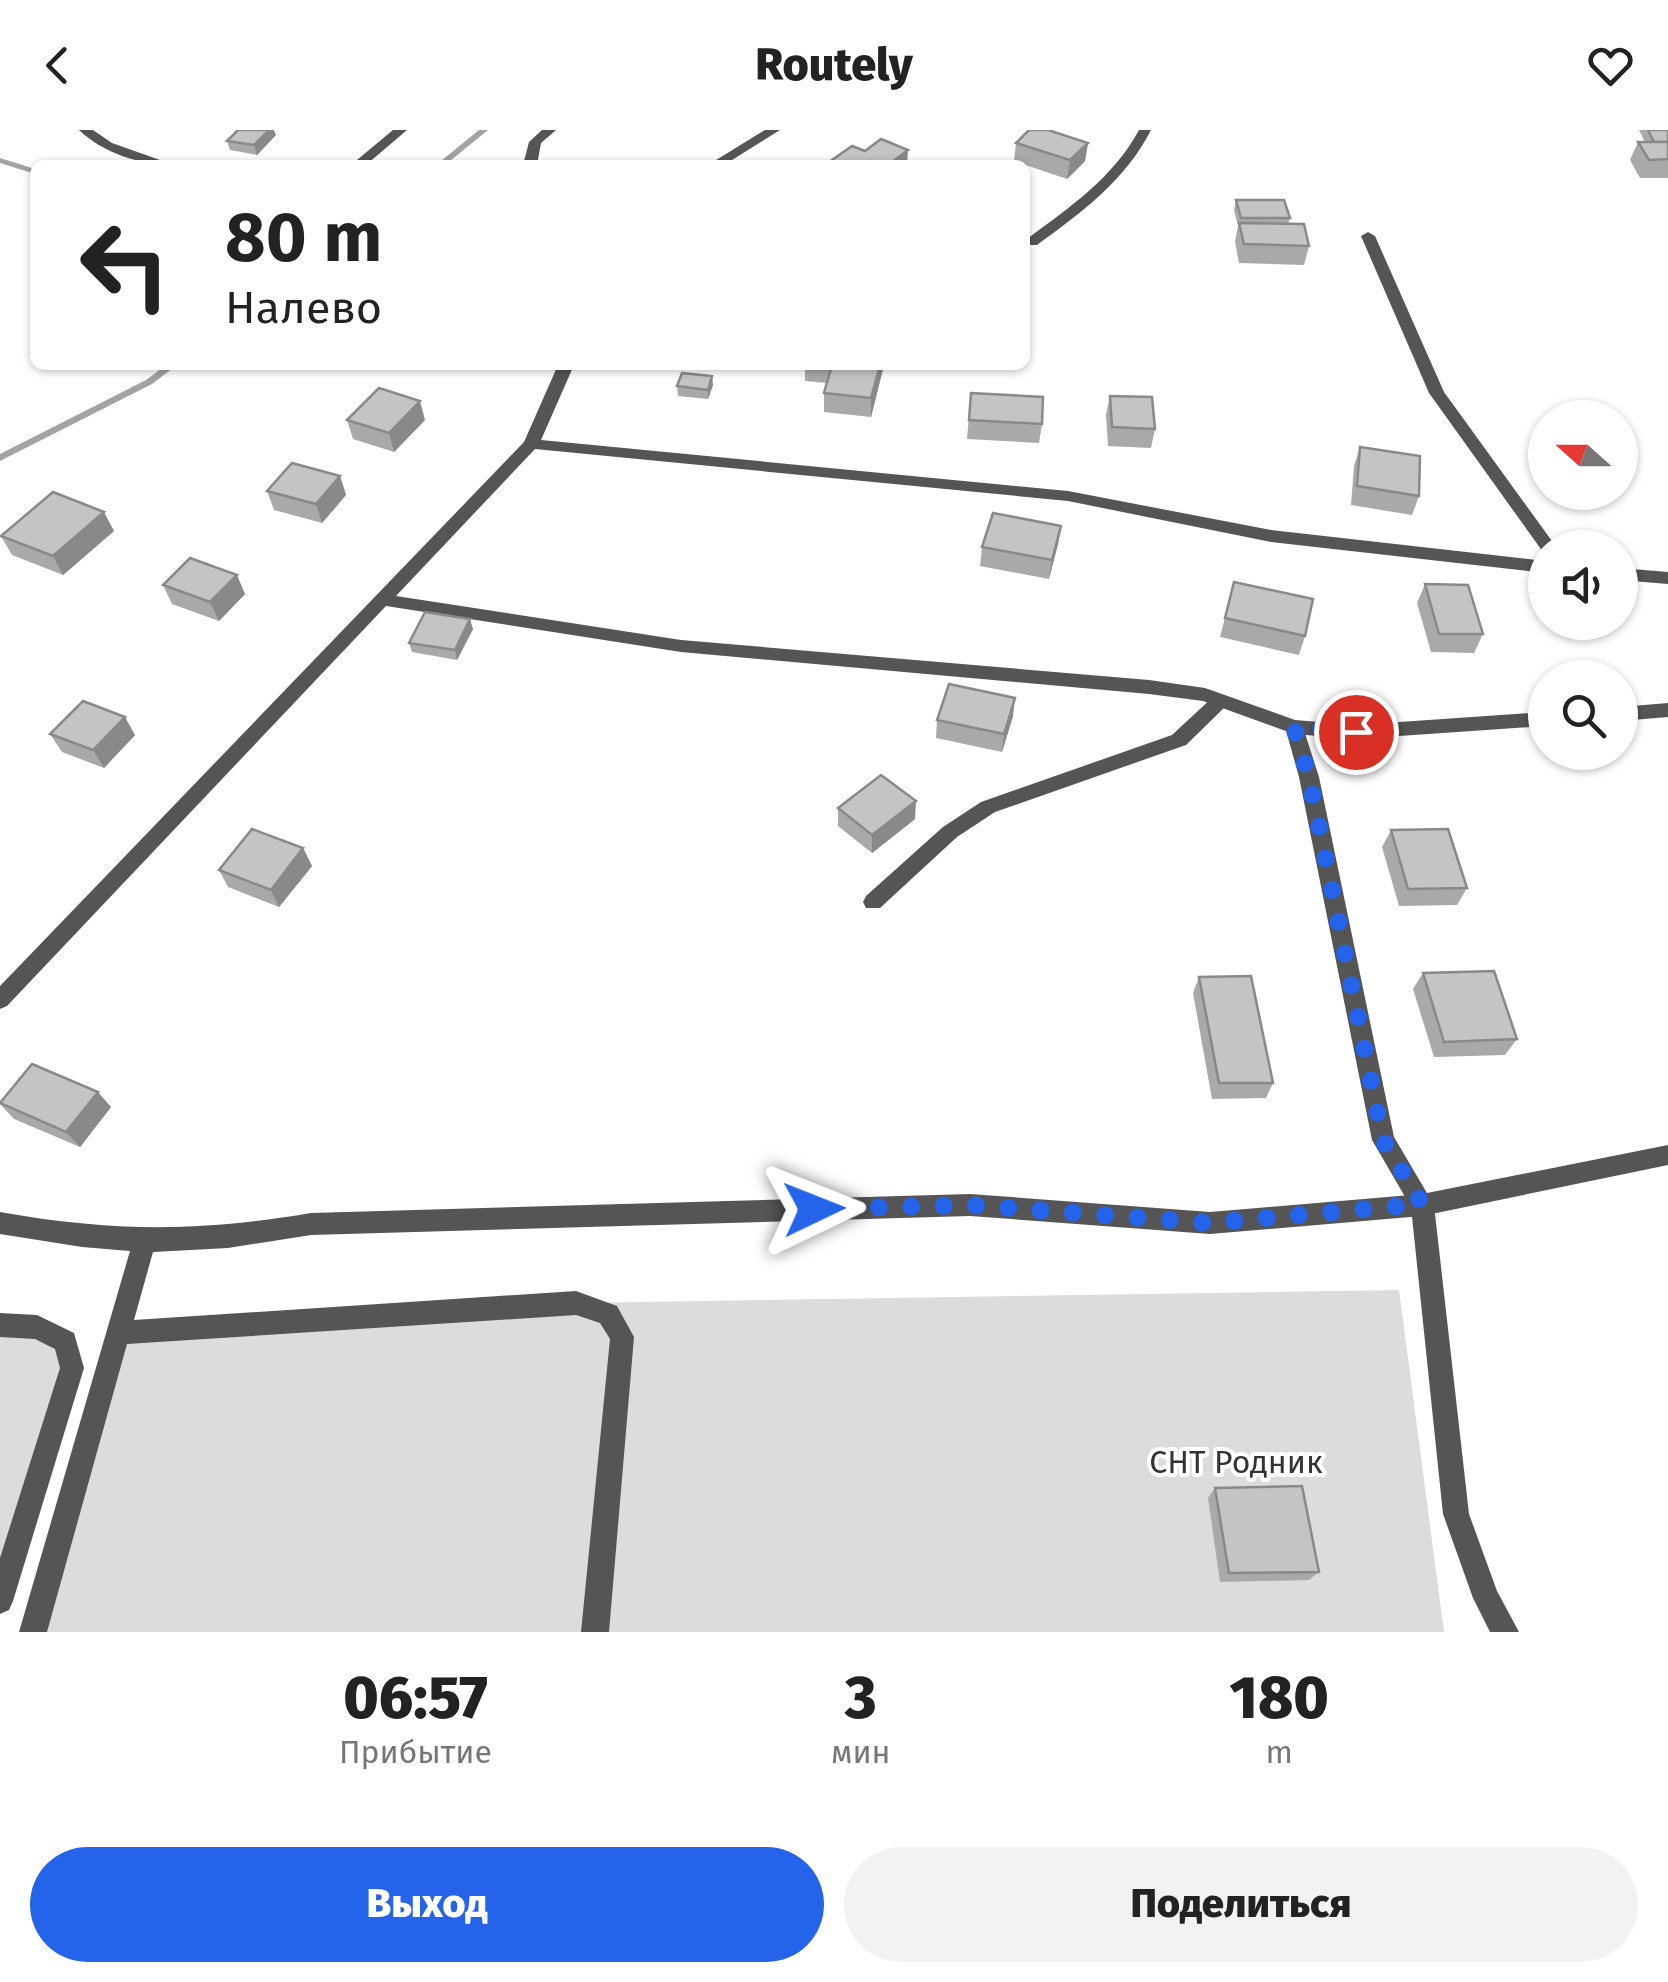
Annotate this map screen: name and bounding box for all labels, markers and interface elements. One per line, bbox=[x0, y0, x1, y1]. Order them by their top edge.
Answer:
icon: back bbox=[30, 38, 85, 93]
text: Routely bbox=[755, 38, 913, 92]
icon: heart bbox=[1583, 38, 1638, 93]
text: 80 m bbox=[225, 196, 382, 280]
icon: left bbox=[60, 200, 190, 330]
text: Налево bbox=[225, 281, 382, 335]
north arrow bbox=[1528, 400, 1638, 510]
map controls bbox=[1528, 400, 1638, 770]
button: sound bbox=[1528, 530, 1638, 640]
button: search bbox=[1528, 660, 1638, 770]
pin bbox=[1314, 690, 1399, 775]
icon: arrive bbox=[1329, 705, 1384, 760]
position arrow bbox=[762, 1157, 866, 1261]
park label: СНТ Родник bbox=[1149, 1443, 1323, 1481]
text: 06:57 bbox=[343, 1662, 488, 1734]
text: 3 bbox=[845, 1662, 877, 1734]
text: 180 bbox=[1230, 1662, 1329, 1734]
text: Прибытие bbox=[339, 1733, 492, 1771]
text: мин bbox=[831, 1733, 891, 1771]
text: m bbox=[1266, 1733, 1293, 1771]
button: Выход bbox=[30, 1847, 824, 1962]
button: Поделиться bbox=[844, 1847, 1638, 1962]

